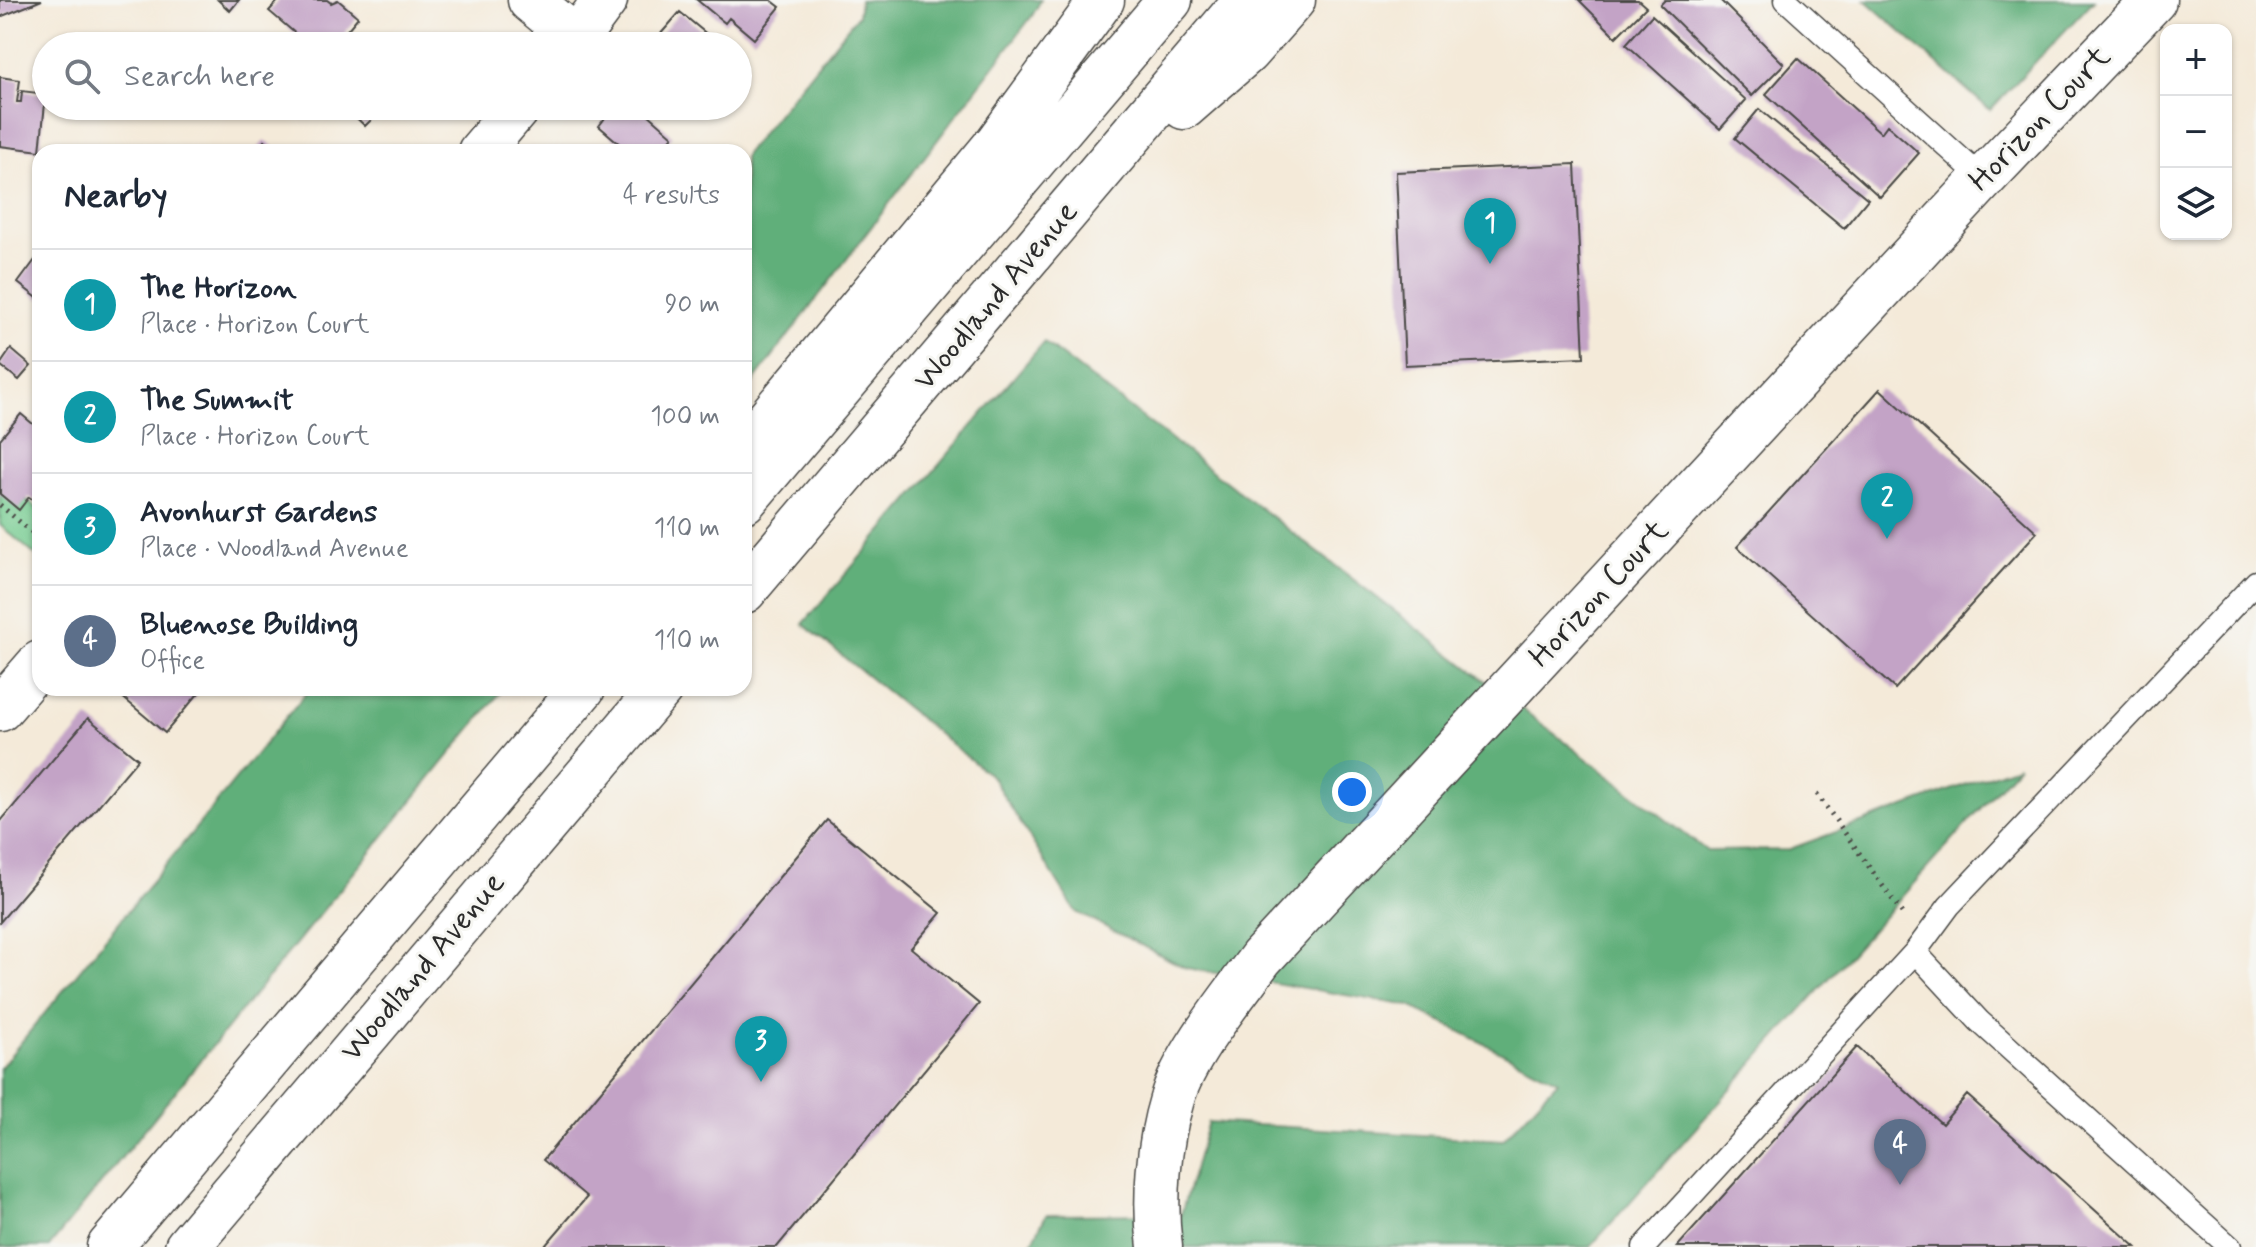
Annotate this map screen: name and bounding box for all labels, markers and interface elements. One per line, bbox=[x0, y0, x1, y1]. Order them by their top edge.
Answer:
map controls bbox=[2160, 24, 2232, 240]
button: + bbox=[2160, 24, 2232, 96]
search box bbox=[32, 32, 752, 120]
street label: Horizon Court bbox=[1960, 37, 2120, 201]
icon: search bbox=[60, 54, 104, 98]
text: Search here bbox=[124, 57, 275, 96]
button: − bbox=[2160, 96, 2232, 168]
button: layers bbox=[2160, 168, 2232, 240]
text: Nearby bbox=[64, 174, 168, 219]
text: 4 results bbox=[623, 179, 720, 213]
street label: Woodland Avenue bbox=[904, 192, 1088, 400]
pin: 1 bbox=[1464, 198, 1516, 264]
text: The Horizon bbox=[140, 269, 297, 308]
text: 1 bbox=[84, 288, 96, 322]
text: 90 m bbox=[665, 288, 720, 322]
text: Place · Horizon Court bbox=[140, 308, 370, 342]
text: The Summit bbox=[140, 381, 294, 420]
text: 2 bbox=[84, 400, 96, 434]
text: 100 m bbox=[650, 400, 720, 434]
text: Place · Horizon Court bbox=[140, 420, 370, 454]
pin: 2 bbox=[1861, 473, 1913, 539]
text: Avonhurst Gardens bbox=[140, 493, 377, 532]
street label: Horizon Court bbox=[1520, 511, 1678, 677]
text: 3 bbox=[84, 512, 96, 546]
text: 110 m bbox=[654, 512, 720, 546]
text: Place · Woodland Avenue bbox=[140, 532, 409, 566]
text: Bluenose Building bbox=[140, 605, 358, 644]
text: 4 bbox=[82, 624, 98, 658]
text: 110 m bbox=[654, 624, 720, 658]
text: Office bbox=[140, 644, 205, 678]
your location bbox=[1332, 772, 1372, 812]
street label: Woodland Avenue bbox=[331, 863, 515, 1071]
pin: 3 bbox=[735, 1016, 787, 1082]
pin: 4 bbox=[1874, 1119, 1926, 1185]

